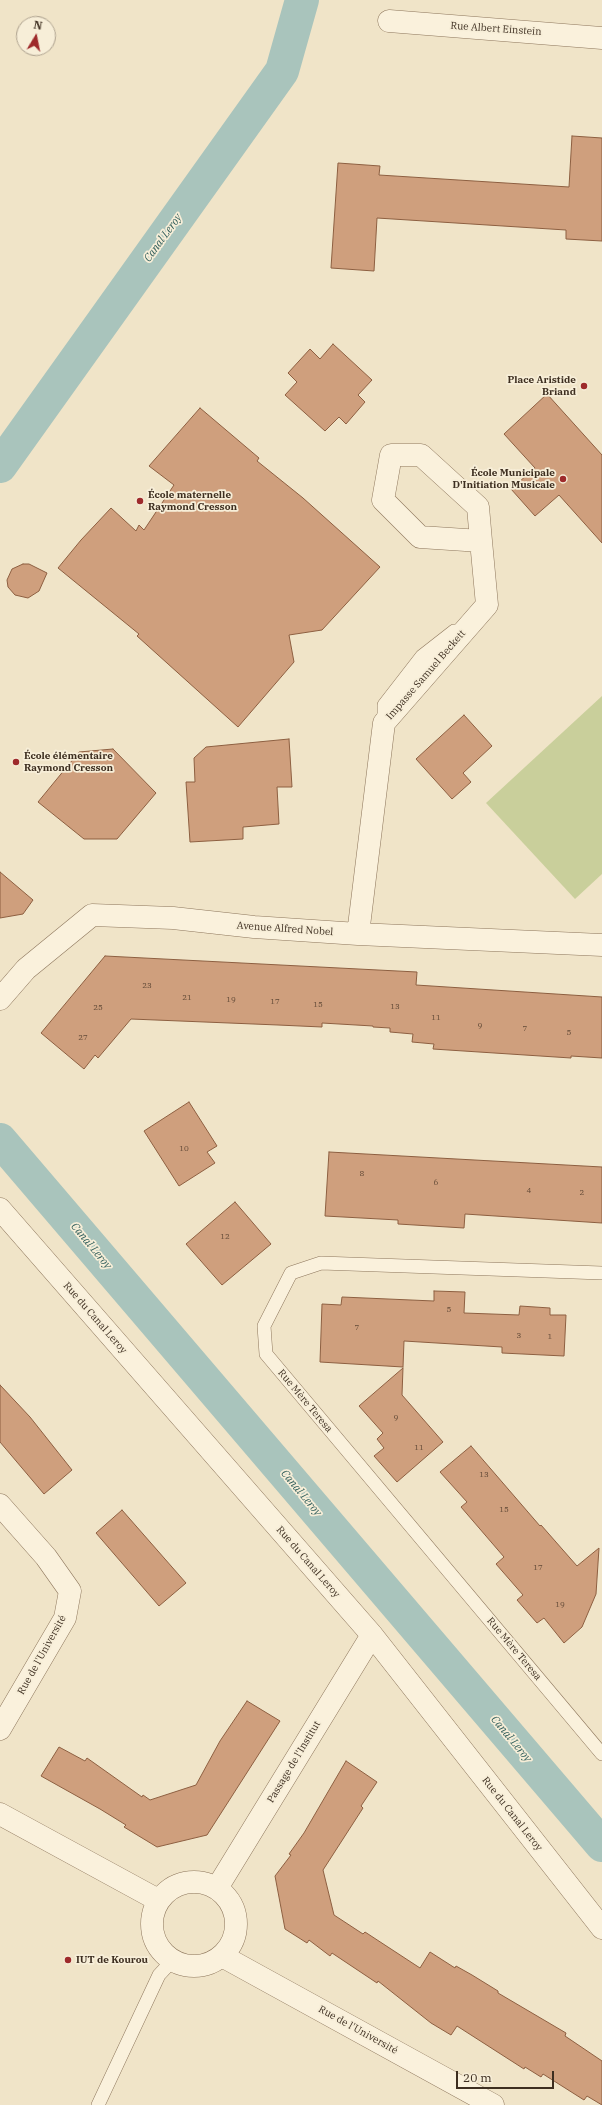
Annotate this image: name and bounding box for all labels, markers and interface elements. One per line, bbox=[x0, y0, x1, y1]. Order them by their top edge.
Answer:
north arrow bbox=[16, 16, 56, 56]
text: N bbox=[32, 18, 43, 33]
street label: Rue Albert Einstein bbox=[450, 20, 542, 38]
water label: Canal Leroy bbox=[141, 212, 185, 264]
place label: Place Aristide Briand bbox=[508, 374, 576, 398]
marker: Place Aristide Briand bbox=[579, 381, 589, 391]
place label: École Municipale D'Initiation Musicale bbox=[453, 467, 555, 490]
marker: École Municipale D'Initiation Musicale bbox=[558, 474, 568, 484]
place label: École maternelle Raymond Cresson bbox=[148, 489, 237, 512]
marker: École maternelle Raymond Cresson bbox=[135, 496, 145, 506]
street label: Impasse Samuel Beckett bbox=[384, 628, 468, 722]
place label: École élémentaire Raymond Cresson bbox=[24, 750, 113, 774]
marker: École élémentaire Raymond Cresson bbox=[11, 757, 21, 767]
street label: Avenue Alfred Nobel bbox=[236, 920, 334, 938]
house number: 23 bbox=[142, 981, 152, 991]
house number: 21 bbox=[182, 993, 192, 1003]
house number: 19 bbox=[226, 995, 236, 1005]
house number: 17 bbox=[270, 997, 280, 1007]
house number: 15 bbox=[313, 1000, 323, 1010]
house number: 13 bbox=[390, 1002, 400, 1012]
house number: 25 bbox=[93, 1003, 103, 1013]
house number: 11 bbox=[431, 1013, 441, 1023]
house number: 9 bbox=[478, 1021, 482, 1031]
house number: 7 bbox=[523, 1024, 527, 1034]
house number: 5 bbox=[567, 1028, 571, 1038]
house number: 27 bbox=[78, 1033, 88, 1043]
house number: 10 bbox=[179, 1144, 189, 1154]
house number: 8 bbox=[360, 1169, 364, 1179]
house number: 6 bbox=[434, 1178, 438, 1188]
house number: 4 bbox=[527, 1186, 531, 1196]
house number: 2 bbox=[580, 1188, 584, 1198]
water label: Canal Leroy bbox=[68, 1220, 114, 1272]
house number: 12 bbox=[220, 1232, 230, 1242]
street label: Rue du Canal Leroy bbox=[61, 1280, 129, 1356]
house number: 5 bbox=[447, 1305, 451, 1315]
house number: 7 bbox=[355, 1323, 359, 1333]
house number: 3 bbox=[517, 1331, 521, 1341]
house number: 1 bbox=[548, 1332, 552, 1342]
street label: Rue Mère Teresa bbox=[275, 1367, 335, 1435]
house number: 9 bbox=[394, 1413, 398, 1423]
house number: 11 bbox=[414, 1443, 424, 1453]
water label: Canal Leroy bbox=[278, 1467, 324, 1519]
house number: 13 bbox=[479, 1470, 489, 1480]
house number: 15 bbox=[499, 1505, 509, 1515]
street label: Rue du Canal Leroy bbox=[274, 1524, 342, 1600]
house number: 17 bbox=[533, 1563, 543, 1573]
house number: 19 bbox=[555, 1600, 565, 1610]
street label: Rue de l'Université bbox=[15, 1613, 69, 1697]
street label: Rue Mère Teresa bbox=[484, 1615, 544, 1683]
water label: Canal Leroy bbox=[488, 1713, 534, 1765]
street label: Passage de l'Institut bbox=[265, 1719, 323, 1805]
street label: Rue du Canal Leroy bbox=[479, 1775, 545, 1853]
place label: IUT de Kourou bbox=[76, 1954, 148, 1966]
marker: IUT de Kourou bbox=[63, 1955, 73, 1965]
street label: Rue de l'Université bbox=[316, 2003, 400, 2057]
scale bar bbox=[458, 2063, 556, 2089]
text: 20 m bbox=[463, 2070, 492, 2085]

